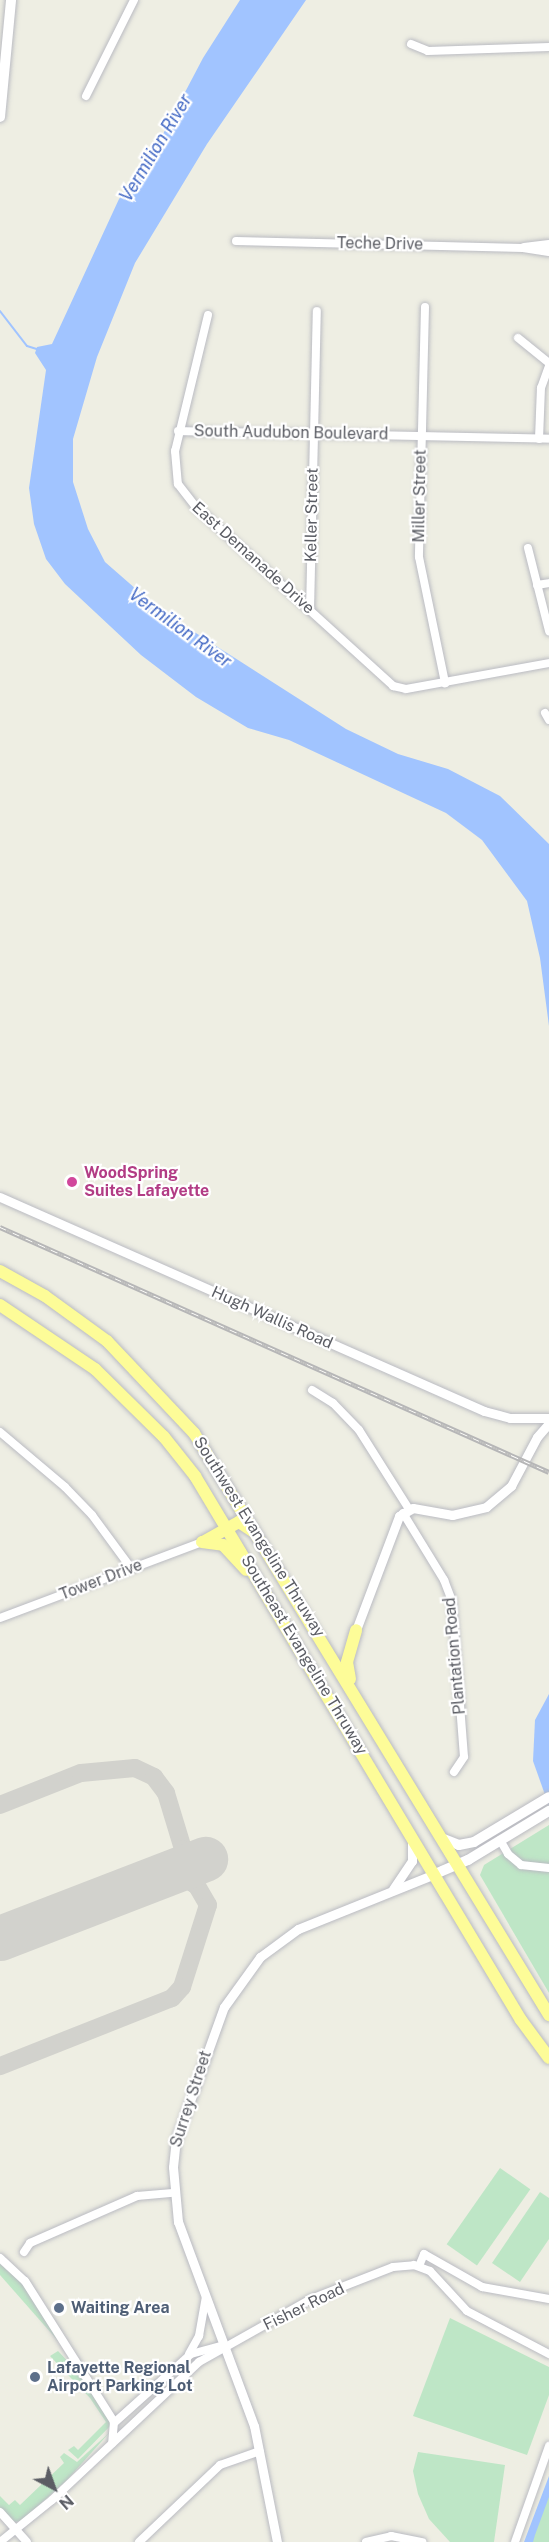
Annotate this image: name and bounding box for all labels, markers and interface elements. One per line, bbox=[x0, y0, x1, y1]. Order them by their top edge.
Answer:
water label: Vermilion River bbox=[115, 90, 197, 206]
street label: Teche Drive bbox=[337, 234, 423, 254]
street label: South Audubon Boulevard bbox=[194, 422, 388, 444]
street label: Miller Street bbox=[410, 449, 430, 543]
street label: Keller Street bbox=[302, 468, 322, 562]
street label: East Demanade Drive bbox=[188, 498, 318, 618]
water label: Vermilion River bbox=[124, 584, 236, 672]
place label: WoodSpring Suites Lafayette bbox=[84, 1163, 209, 1201]
marker: WoodSpring Suites Lafayette bbox=[65, 1175, 79, 1189]
street label: Hugh Wallis Road bbox=[208, 1283, 336, 1353]
street label: Southwest Evangeline Thruway bbox=[189, 1433, 329, 1641]
street label: Southeast Evangeline Thruway bbox=[237, 1552, 371, 1758]
street label: Tower Drive bbox=[57, 1555, 145, 1605]
street label: Plantation Road bbox=[440, 1597, 470, 1715]
street label: Surrey Street bbox=[166, 2048, 216, 2150]
street label: Fisher Road bbox=[260, 2279, 348, 2335]
place label: Waiting Area bbox=[71, 2298, 170, 2318]
marker: Waiting Area bbox=[52, 2301, 66, 2315]
place label: Lafayette Regional Airport Parking Lot bbox=[47, 2358, 193, 2396]
marker: Lafayette Regional Airport Parking Lot bbox=[28, 2370, 42, 2384]
north arrow bbox=[24, 2458, 84, 2518]
text: N bbox=[55, 2491, 77, 2513]

